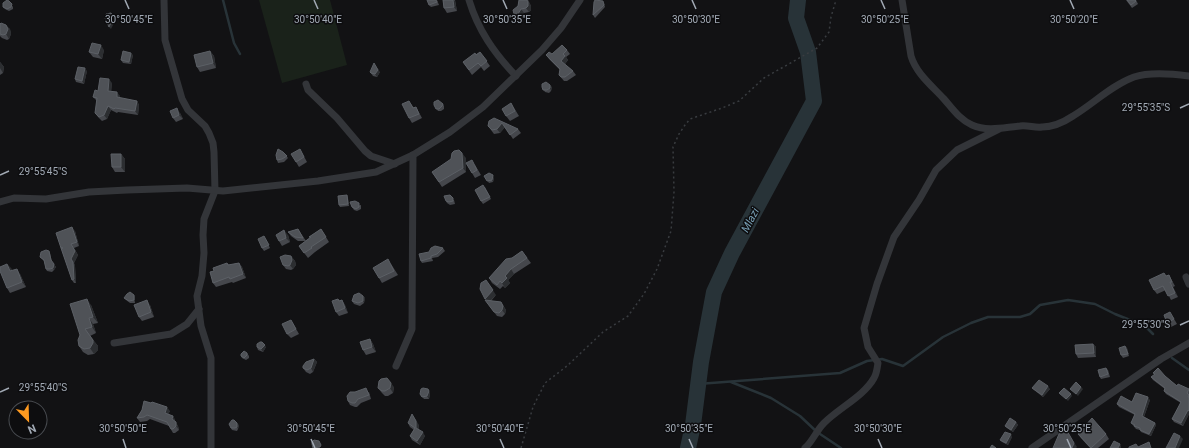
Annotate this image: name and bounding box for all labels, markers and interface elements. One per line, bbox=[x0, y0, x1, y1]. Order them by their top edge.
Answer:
text: 30°50'45"E bbox=[105, 14, 153, 25]
text: 30°50'40"E bbox=[294, 14, 342, 25]
text: 30°50'35"E bbox=[483, 14, 531, 25]
text: 30°50'30"E bbox=[672, 14, 720, 25]
text: 30°50'25"E bbox=[861, 14, 909, 25]
text: 30°50'20"E bbox=[1050, 14, 1098, 25]
text: 29°55'35"S bbox=[1122, 102, 1170, 113]
text: 29°55'45"S bbox=[19, 166, 67, 177]
water label: Mlazi bbox=[739, 206, 762, 235]
text: 29°55'30"S bbox=[1122, 319, 1170, 330]
text: 29°55'40"S bbox=[19, 382, 67, 393]
north arrow bbox=[8, 400, 48, 440]
text: N bbox=[25, 421, 38, 436]
text: 30°50'50"E bbox=[99, 423, 147, 434]
text: 30°50'45"E bbox=[287, 423, 335, 434]
text: 30°50'40"E bbox=[476, 423, 524, 434]
text: 30°50'35"E bbox=[665, 423, 713, 434]
text: 30°50'30"E bbox=[854, 423, 902, 434]
text: 30°50'25"E bbox=[1043, 423, 1091, 434]

